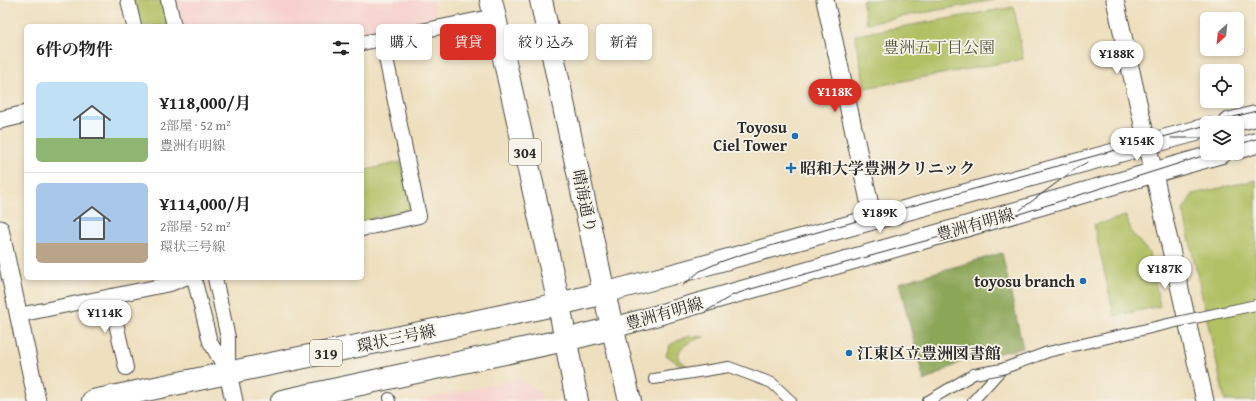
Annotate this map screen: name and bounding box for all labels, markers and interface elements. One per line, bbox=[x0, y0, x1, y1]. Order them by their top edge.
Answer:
north arrow bbox=[1200, 12, 1244, 56]
map controls bbox=[1200, 12, 1244, 160]
chip: 購入 bbox=[376, 24, 432, 60]
chip: 賃貸 bbox=[440, 24, 496, 60]
chip: 絞り込み bbox=[504, 24, 588, 60]
chip: 新着 bbox=[596, 24, 652, 60]
park label: 豊洲五丁目公園 bbox=[883, 35, 995, 59]
text: 6件の物件 bbox=[36, 36, 113, 61]
icon: filters bbox=[330, 37, 352, 59]
pin: ¥188K bbox=[1089, 41, 1145, 75]
text: ¥188K bbox=[1099, 44, 1135, 63]
button: locate bbox=[1200, 64, 1244, 108]
pin: ¥118K bbox=[807, 79, 863, 113]
text: ¥118K bbox=[817, 82, 853, 101]
text: ¥118,000/月 bbox=[160, 90, 252, 115]
icon: home bbox=[68, 98, 116, 146]
place label: Toyosu Ciel Tower bbox=[713, 115, 788, 157]
text: 2部屋 · 52 m² bbox=[160, 116, 231, 135]
button: layers bbox=[1200, 116, 1244, 160]
pin: ¥154K bbox=[1109, 128, 1165, 162]
marker: Toyosu Ciel Tower bbox=[790, 131, 800, 141]
text: ¥154K bbox=[1119, 131, 1155, 150]
text: 豊洲有明線 bbox=[160, 136, 225, 155]
road number: 304 bbox=[509, 139, 541, 165]
place label: 昭和大学豊洲クリニック bbox=[800, 156, 975, 180]
marker: 昭和大学豊洲クリニック bbox=[785, 162, 797, 174]
street label: 晴海通り bbox=[567, 167, 603, 235]
text: ¥114,000/月 bbox=[160, 191, 252, 216]
icon: home bbox=[68, 199, 116, 247]
pin: ¥189K bbox=[852, 200, 908, 234]
street label: 豊洲有明線 bbox=[933, 201, 1017, 247]
text: ¥189K bbox=[862, 203, 898, 222]
text: 2部屋 · 52 m² bbox=[160, 217, 231, 236]
text: 環状三号線 bbox=[160, 237, 225, 256]
pin: ¥187K bbox=[1137, 256, 1193, 290]
text: ¥187K bbox=[1147, 259, 1183, 278]
place label: toyosu branch bbox=[974, 269, 1076, 293]
marker: toyosu branch bbox=[1078, 276, 1088, 286]
street label: 豊洲有明線 bbox=[622, 290, 706, 336]
pin: ¥114K bbox=[77, 300, 133, 334]
text: ¥114K bbox=[87, 303, 123, 322]
street label: 環状三号線 bbox=[354, 318, 438, 358]
road number: 319 bbox=[310, 340, 342, 366]
place label: 江東区立豊洲図書館 bbox=[857, 341, 1001, 365]
marker: 江東区立豊洲図書館 bbox=[844, 348, 854, 358]

